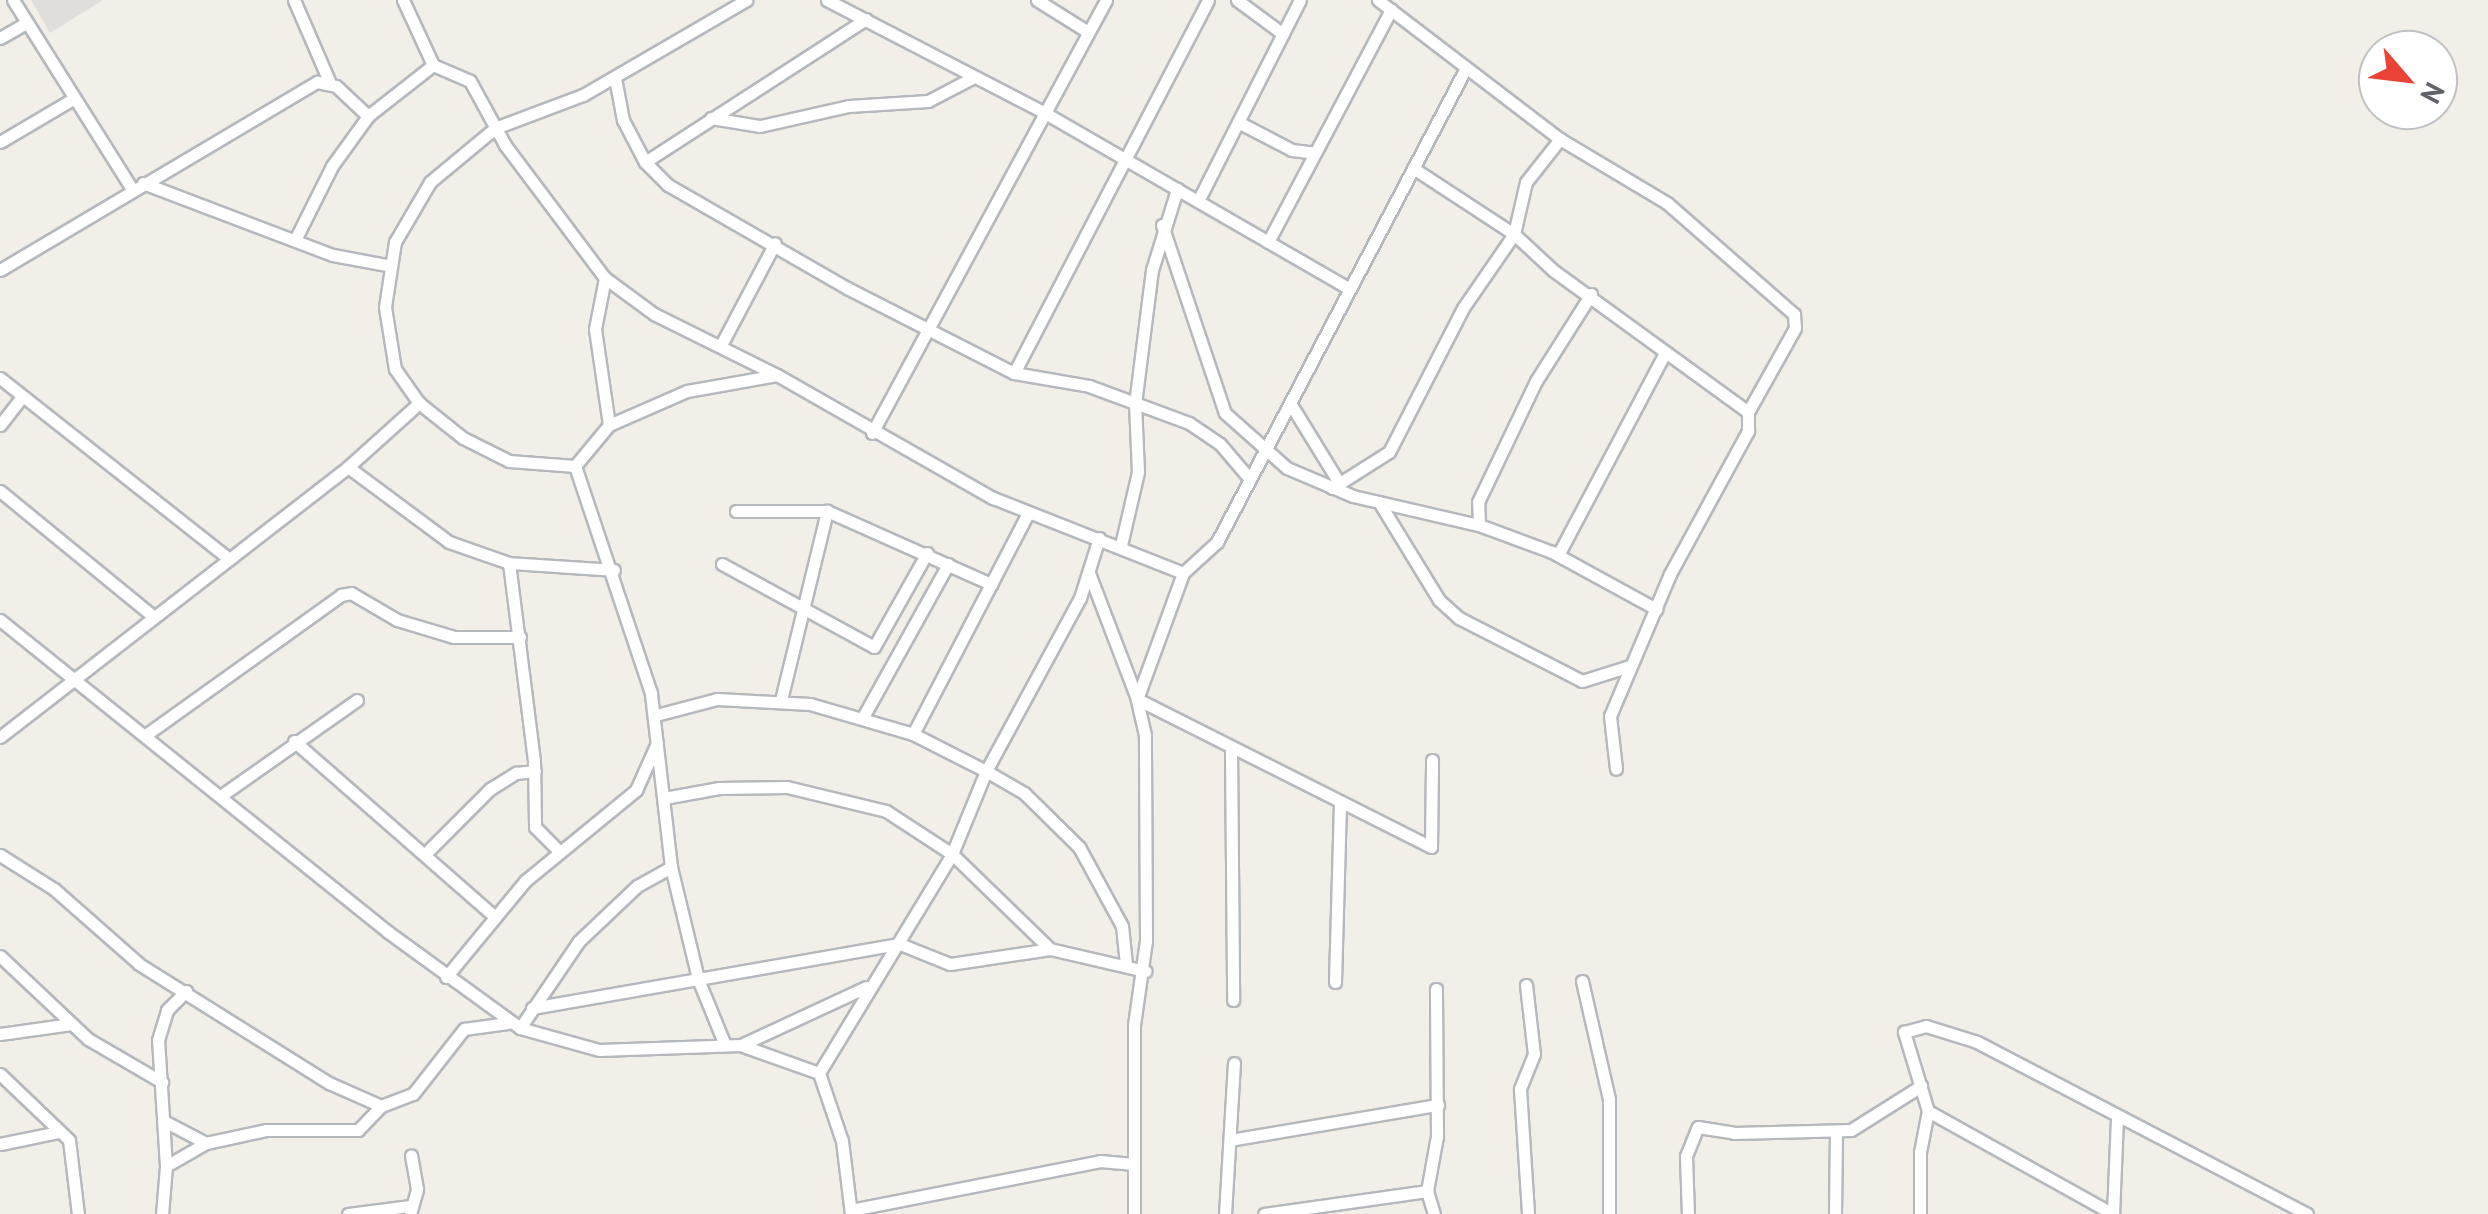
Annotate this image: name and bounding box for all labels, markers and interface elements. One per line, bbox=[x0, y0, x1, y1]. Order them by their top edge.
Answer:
north arrow bbox=[2358, 30, 2458, 130]
text: N bbox=[2413, 77, 2454, 110]

